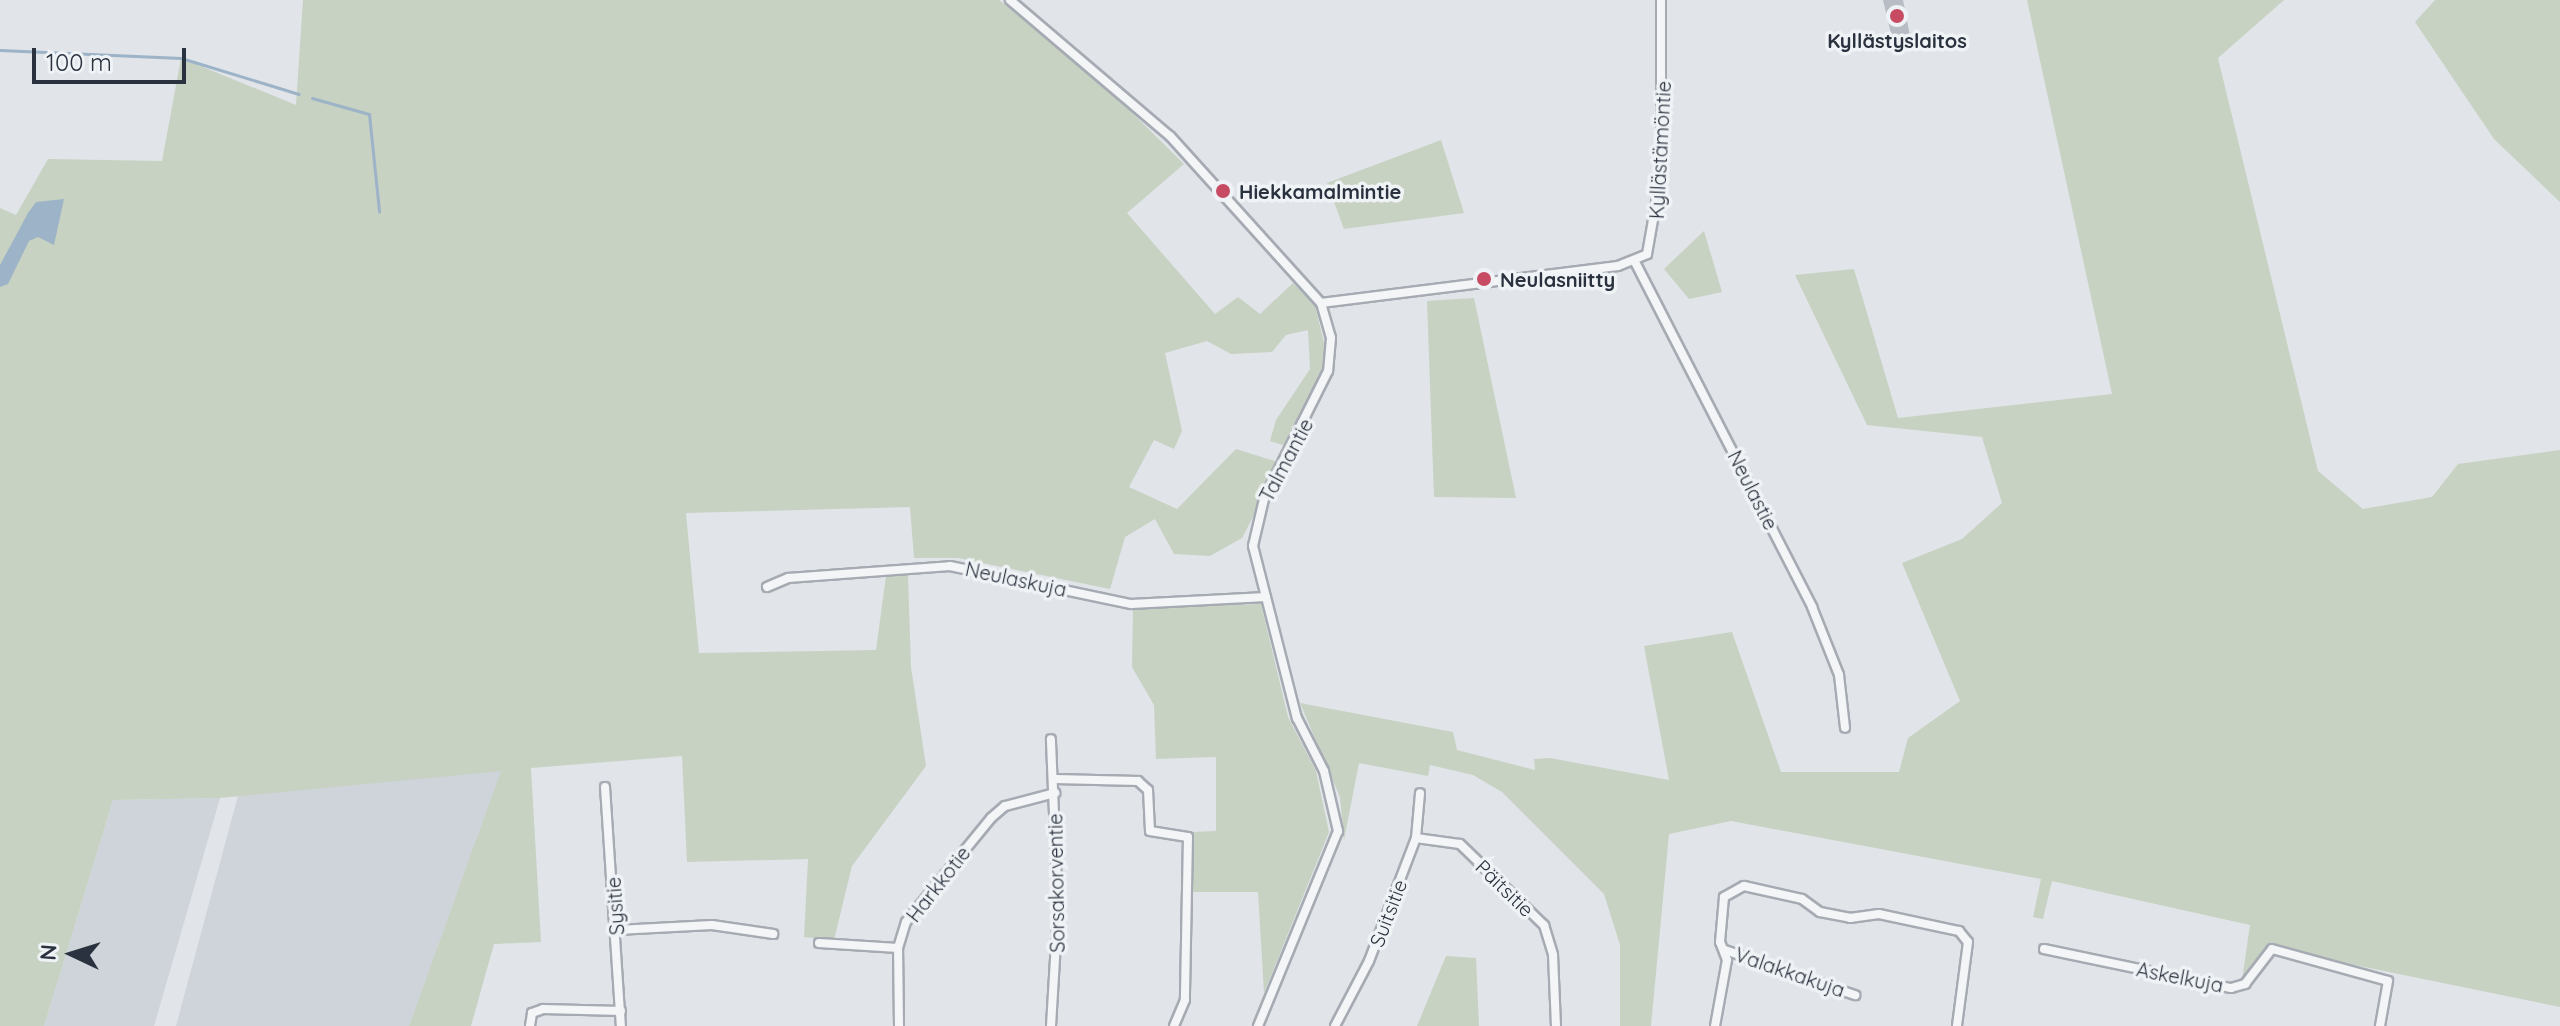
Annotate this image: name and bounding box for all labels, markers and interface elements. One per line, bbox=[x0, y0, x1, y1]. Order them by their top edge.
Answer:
marker: Kyllästyslaitos bbox=[1888, 7, 1906, 25]
place label: Kyllästyslaitos bbox=[1827, 28, 1967, 52]
scale bar bbox=[36, 32, 190, 82]
text: 100 m bbox=[46, 47, 112, 77]
street label: Kyllästämöntie bbox=[1644, 80, 1676, 220]
place label: Hiekkamalmintie bbox=[1239, 179, 1401, 203]
marker: Hiekkamalmintie bbox=[1214, 182, 1232, 200]
place label: Neulasniitty bbox=[1500, 267, 1615, 291]
marker: Neulasniitty bbox=[1475, 270, 1493, 288]
street label: Talmantie bbox=[1254, 414, 1318, 506]
street label: Neulastie bbox=[1723, 446, 1783, 534]
street label: Neulaskuja bbox=[963, 557, 1069, 601]
street label: Sorsakorventie bbox=[1043, 813, 1069, 953]
street label: Harkkotie bbox=[901, 841, 975, 927]
street label: Päitsitie bbox=[1471, 855, 1539, 921]
street label: Sysitie bbox=[601, 876, 629, 936]
street label: Suitsitie bbox=[1364, 876, 1412, 950]
north arrow bbox=[32, 914, 112, 994]
street label: Valakkakuja bbox=[1732, 942, 1848, 1002]
text: N bbox=[34, 943, 63, 961]
street label: Askelkuja bbox=[2135, 957, 2225, 997]

